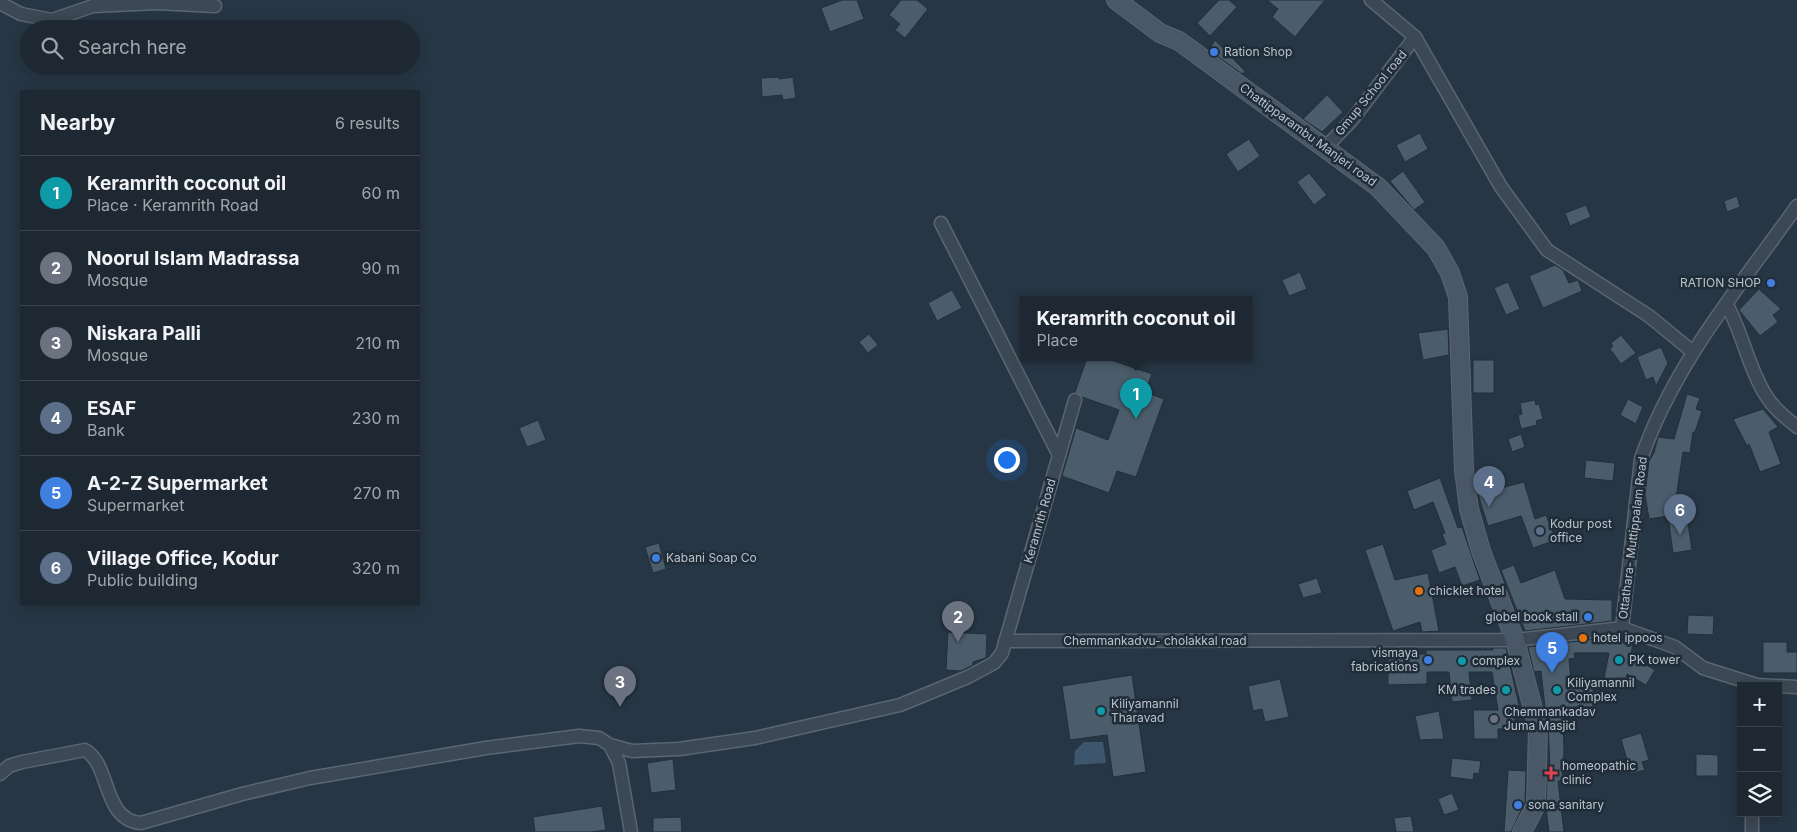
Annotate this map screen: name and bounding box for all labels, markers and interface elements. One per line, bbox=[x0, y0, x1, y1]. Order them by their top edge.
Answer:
search box bbox=[20, 20, 420, 75]
icon: search bbox=[38, 34, 66, 62]
text: Search here bbox=[78, 36, 187, 59]
place label: Ration Shop bbox=[1224, 44, 1292, 59]
marker: Ration Shop bbox=[1208, 46, 1220, 58]
street label: Gmup School road bbox=[1332, 47, 1410, 138]
street label: Chattipparambu Manjeri road bbox=[1237, 80, 1380, 189]
text: Nearby bbox=[40, 110, 115, 135]
text: 6 results bbox=[335, 113, 400, 133]
text: Keramrith coconut oil bbox=[87, 172, 286, 195]
text: 1 bbox=[53, 183, 59, 203]
text: 60 m bbox=[361, 183, 400, 203]
text: Place · Keramrith Road bbox=[87, 195, 259, 215]
text: Noorul Islam Madrassa bbox=[87, 247, 300, 270]
text: 2 bbox=[51, 258, 61, 278]
text: 90 m bbox=[361, 258, 400, 278]
text: Mosque bbox=[87, 270, 148, 290]
place label: RATION SHOP bbox=[1680, 275, 1761, 290]
marker: RATION SHOP bbox=[1765, 277, 1777, 289]
popup bbox=[1020, 296, 1252, 361]
text: Keramrith coconut oil bbox=[1036, 307, 1236, 330]
text: Niskara Palli bbox=[87, 322, 201, 345]
text: Place bbox=[1036, 330, 1078, 350]
text: 3 bbox=[51, 333, 61, 353]
text: 210 m bbox=[355, 333, 400, 353]
text: Mosque bbox=[87, 345, 148, 365]
pin: 1 bbox=[1120, 378, 1152, 419]
text: ESAF bbox=[87, 397, 136, 420]
text: 4 bbox=[51, 408, 61, 428]
text: 230 m bbox=[352, 408, 400, 428]
text: Bank bbox=[87, 420, 125, 440]
your location bbox=[994, 447, 1020, 473]
street label: Ottathara- Muttippalam Road bbox=[1615, 456, 1650, 620]
pin: 4 bbox=[1473, 466, 1505, 507]
text: A-2-Z Supermarket bbox=[87, 472, 268, 495]
street label: Keramrith Road bbox=[1020, 477, 1059, 565]
text: 5 bbox=[51, 483, 61, 503]
text: 270 m bbox=[353, 483, 400, 503]
pin: 6 bbox=[1664, 494, 1696, 535]
text: Supermarket bbox=[87, 495, 184, 515]
place label: Kodur post office bbox=[1550, 516, 1612, 545]
marker: Kodur post office bbox=[1534, 525, 1546, 537]
text: Village Office, Kodur bbox=[87, 547, 279, 570]
place label: Kabani Soap Co bbox=[666, 550, 757, 565]
marker: Kabani Soap Co bbox=[650, 552, 662, 564]
text: 6 bbox=[51, 558, 61, 578]
text: 320 m bbox=[352, 558, 400, 578]
text: Public building bbox=[87, 570, 198, 590]
place label: chicklet hotel bbox=[1429, 583, 1505, 598]
marker: chicklet hotel bbox=[1413, 585, 1425, 597]
pin: 2 bbox=[942, 601, 974, 642]
place label: globel book stall bbox=[1485, 609, 1578, 624]
marker: globel book stall bbox=[1582, 611, 1594, 623]
place label: hotel ippoos bbox=[1593, 630, 1663, 645]
pin: 5 bbox=[1536, 632, 1568, 673]
marker: hotel ippoos bbox=[1577, 632, 1589, 644]
street label: Chemmankadvu- cholakkal road bbox=[1063, 633, 1247, 648]
place label: vismaya fabrications bbox=[1351, 645, 1418, 674]
place label: PK tower bbox=[1629, 652, 1680, 667]
place label: complex bbox=[1472, 653, 1521, 668]
marker: vismaya fabrications bbox=[1422, 654, 1434, 666]
marker: PK tower bbox=[1613, 654, 1625, 666]
marker: complex bbox=[1456, 655, 1468, 667]
pin: 3 bbox=[604, 666, 636, 707]
place label: Kiliyamannil Complex bbox=[1567, 675, 1635, 704]
place label: KM trades bbox=[1438, 682, 1496, 697]
map controls bbox=[1737, 682, 1782, 817]
button: + bbox=[1737, 682, 1782, 727]
marker: KM trades bbox=[1500, 684, 1512, 696]
marker: Kiliyamannil Complex bbox=[1551, 684, 1563, 696]
place label: Kiliyamannil Tharavad bbox=[1111, 696, 1179, 725]
place label: Chemmankadav Juma Masjid bbox=[1504, 704, 1596, 733]
marker: Kiliyamannil Tharavad bbox=[1095, 705, 1107, 717]
marker: Chemmankadav Juma Masjid bbox=[1488, 713, 1500, 725]
button: − bbox=[1737, 727, 1782, 772]
place label: homeopathic clinic bbox=[1562, 758, 1636, 787]
marker: homeopathic clinic bbox=[1544, 766, 1558, 780]
button: layers bbox=[1737, 772, 1782, 817]
place label: sona sanitary bbox=[1528, 797, 1604, 812]
marker: sona sanitary bbox=[1512, 799, 1524, 811]

